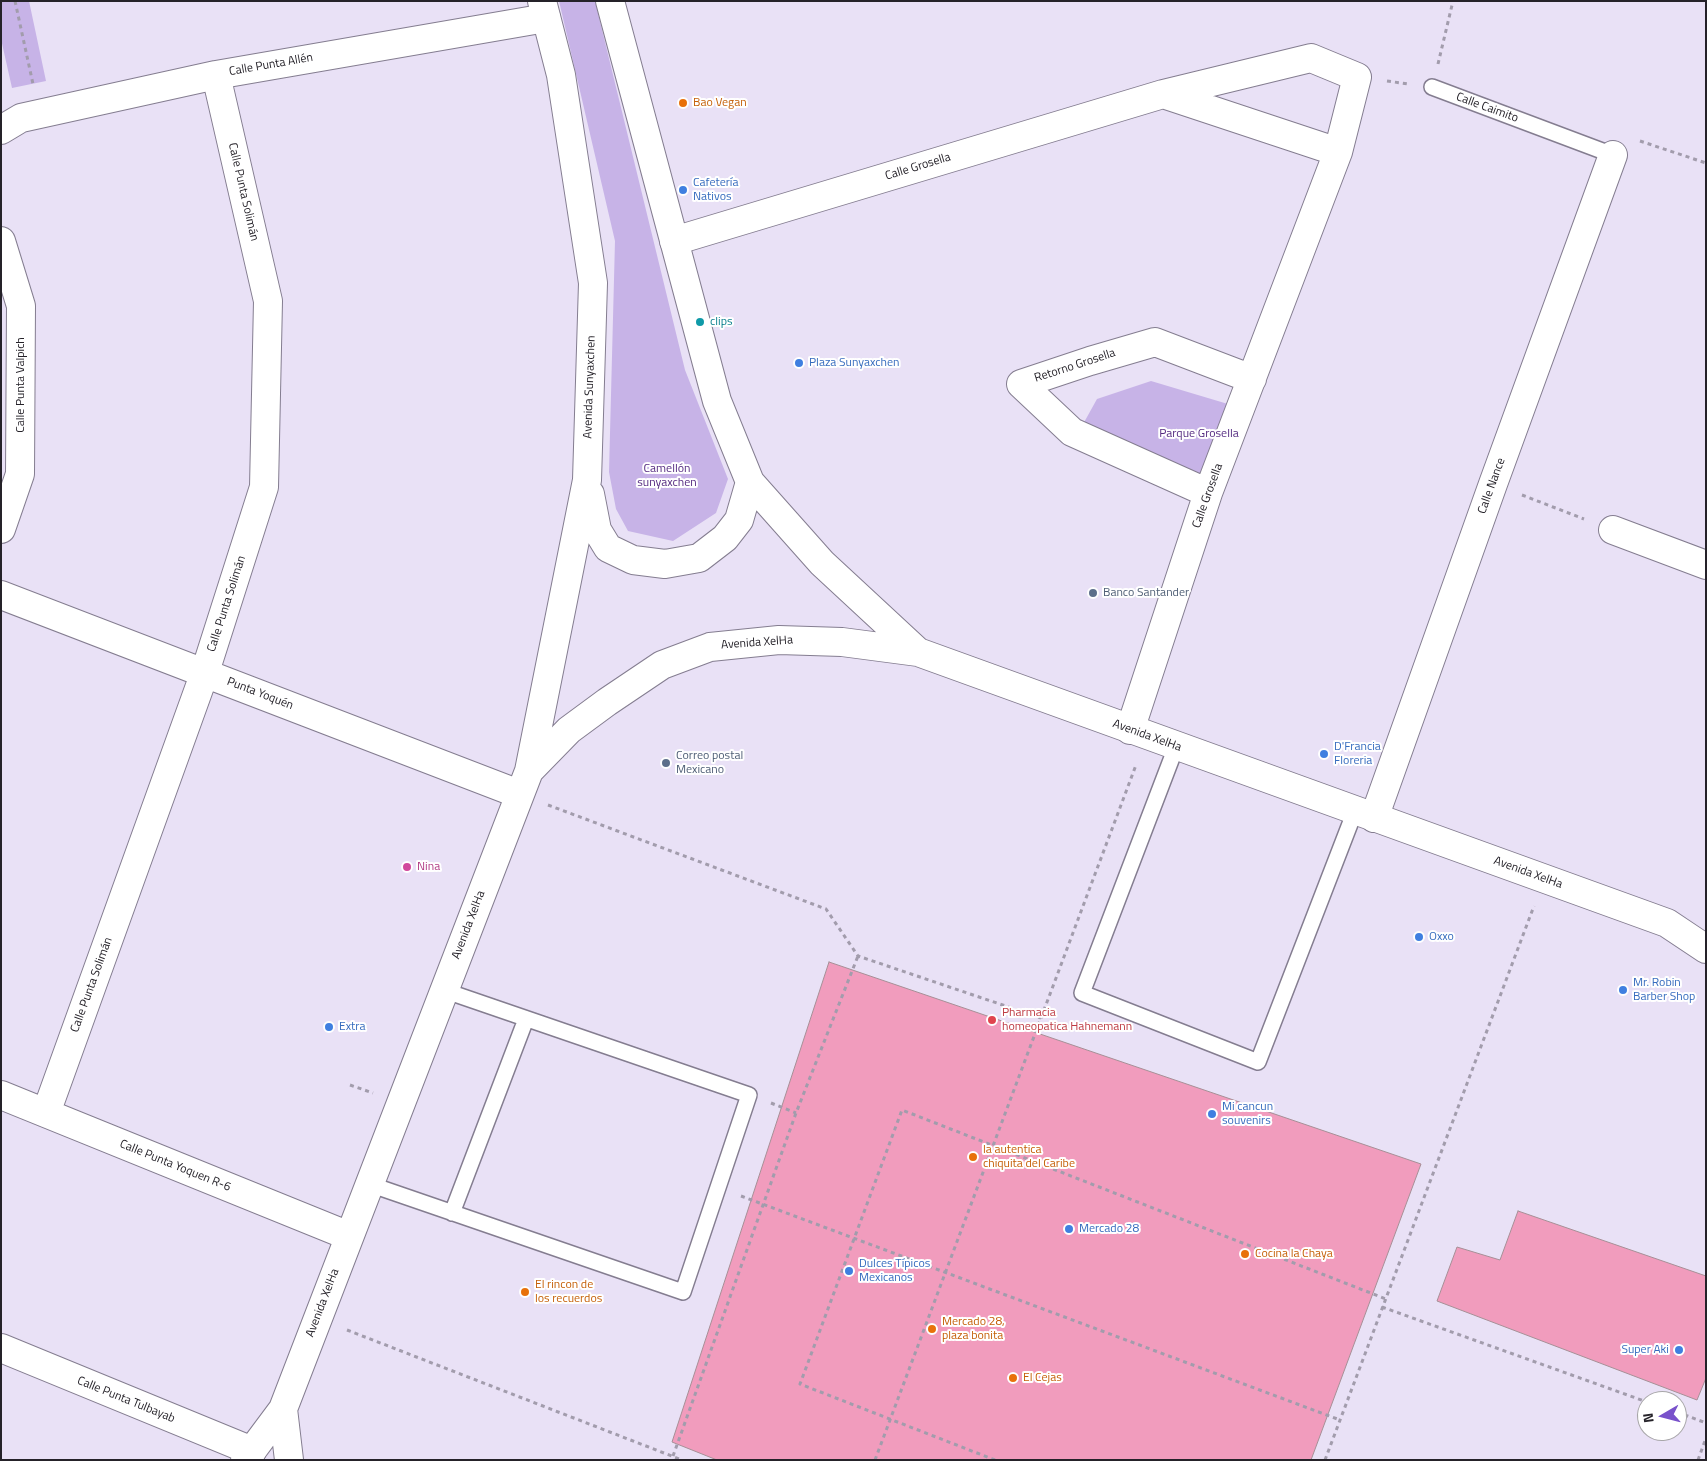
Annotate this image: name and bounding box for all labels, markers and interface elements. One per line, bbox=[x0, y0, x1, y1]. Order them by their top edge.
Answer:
street label: Calle Punta Allén bbox=[228, 51, 314, 79]
street label: Calle Caimito bbox=[1454, 90, 1520, 126]
place label: Bao Vegan bbox=[693, 96, 747, 110]
marker: Bao Vegan bbox=[677, 97, 689, 109]
street label: Calle Punta Solimán bbox=[225, 142, 261, 242]
street label: Calle Grosella bbox=[884, 150, 952, 184]
place label: Cafetería Nativos bbox=[693, 176, 738, 204]
marker: Cafetería Nativos bbox=[677, 184, 689, 196]
place label: clips bbox=[710, 315, 733, 329]
marker: clips bbox=[694, 316, 706, 328]
street label: Avenida Sunyaxchen bbox=[581, 335, 599, 439]
street label: Calle Punta Valpich bbox=[14, 337, 28, 433]
street label: Retorno Grosella bbox=[1033, 346, 1117, 386]
place label: Plaza Sunyaxchen bbox=[809, 356, 899, 370]
marker: Plaza Sunyaxchen bbox=[793, 357, 805, 369]
park label: Parque Grosella bbox=[1159, 427, 1239, 441]
street label: Calle Nance bbox=[1475, 456, 1509, 516]
park label: Camellón sunyaxchen bbox=[637, 462, 697, 490]
street label: Calle Grosella bbox=[1190, 462, 1226, 530]
street label: Calle Punta Solimán bbox=[205, 554, 249, 654]
place label: Banco Santander bbox=[1103, 586, 1189, 600]
marker: Banco Santander bbox=[1087, 587, 1099, 599]
street label: Avenida XelHa bbox=[721, 633, 793, 653]
street label: Punta Yoquén bbox=[225, 675, 295, 713]
street label: Avenida XelHa bbox=[1111, 717, 1183, 755]
place label: D'Francia Floreria bbox=[1334, 740, 1381, 768]
marker: D'Francia Floreria bbox=[1318, 748, 1330, 760]
place label: Correo postal Mexicano bbox=[676, 749, 743, 777]
marker: Correo postal Mexicano bbox=[660, 757, 672, 769]
street label: Avenida XelHa bbox=[1492, 854, 1564, 892]
place label: Nina bbox=[417, 860, 440, 874]
marker: Nina bbox=[401, 861, 413, 873]
street label: Avenida XelHa bbox=[449, 889, 489, 961]
place label: Oxxo bbox=[1429, 930, 1454, 944]
marker: Oxxo bbox=[1413, 931, 1425, 943]
street label: Calle Punta Solimán bbox=[68, 935, 116, 1035]
place label: Mr. Robin Barber Shop bbox=[1633, 976, 1695, 1004]
marker: Mr. Robin Barber Shop bbox=[1617, 984, 1629, 996]
place label: Pharmacia homeopatica Hahnemann bbox=[1002, 1006, 1132, 1034]
marker: Pharmacia homeopatica Hahnemann bbox=[986, 1014, 998, 1026]
place label: Extra bbox=[339, 1020, 365, 1034]
marker: Extra bbox=[323, 1021, 335, 1033]
place label: Mi cancun souvenirs bbox=[1222, 1100, 1273, 1128]
marker: Mi cancun souvenirs bbox=[1206, 1108, 1218, 1120]
street label: Calle Punta Yoquen R-6 bbox=[117, 1137, 233, 1195]
place label: la autentica chiquita del Caribe bbox=[983, 1143, 1075, 1171]
marker: la autentica chiquita del Caribe bbox=[967, 1151, 979, 1163]
place label: Mercado 28 bbox=[1079, 1222, 1139, 1236]
marker: Mercado 28 bbox=[1063, 1223, 1075, 1235]
place label: Cocina la Chaya bbox=[1255, 1247, 1333, 1261]
marker: Cocina la Chaya bbox=[1239, 1248, 1251, 1260]
place label: Dulces Típicos Mexicanos bbox=[859, 1257, 930, 1285]
marker: Dulces Típicos Mexicanos bbox=[843, 1265, 855, 1277]
street label: Avenida XelHa bbox=[303, 1267, 343, 1339]
place label: El rincon de los recuerdos bbox=[535, 1278, 602, 1306]
marker: El rincon de los recuerdos bbox=[519, 1286, 531, 1298]
place label: Mercado 28, plaza bonita bbox=[942, 1315, 1005, 1343]
marker: Mercado 28, plaza bonita bbox=[926, 1323, 938, 1335]
place label: Super Aki bbox=[1621, 1343, 1669, 1357]
marker: Super Aki bbox=[1673, 1344, 1685, 1356]
place label: El Cejas bbox=[1023, 1371, 1062, 1385]
marker: El Cejas bbox=[1007, 1372, 1019, 1384]
street label: Calle Punta Tulbayab bbox=[75, 1374, 177, 1426]
north arrow bbox=[1637, 1391, 1687, 1441]
text: N bbox=[1637, 1412, 1659, 1424]

